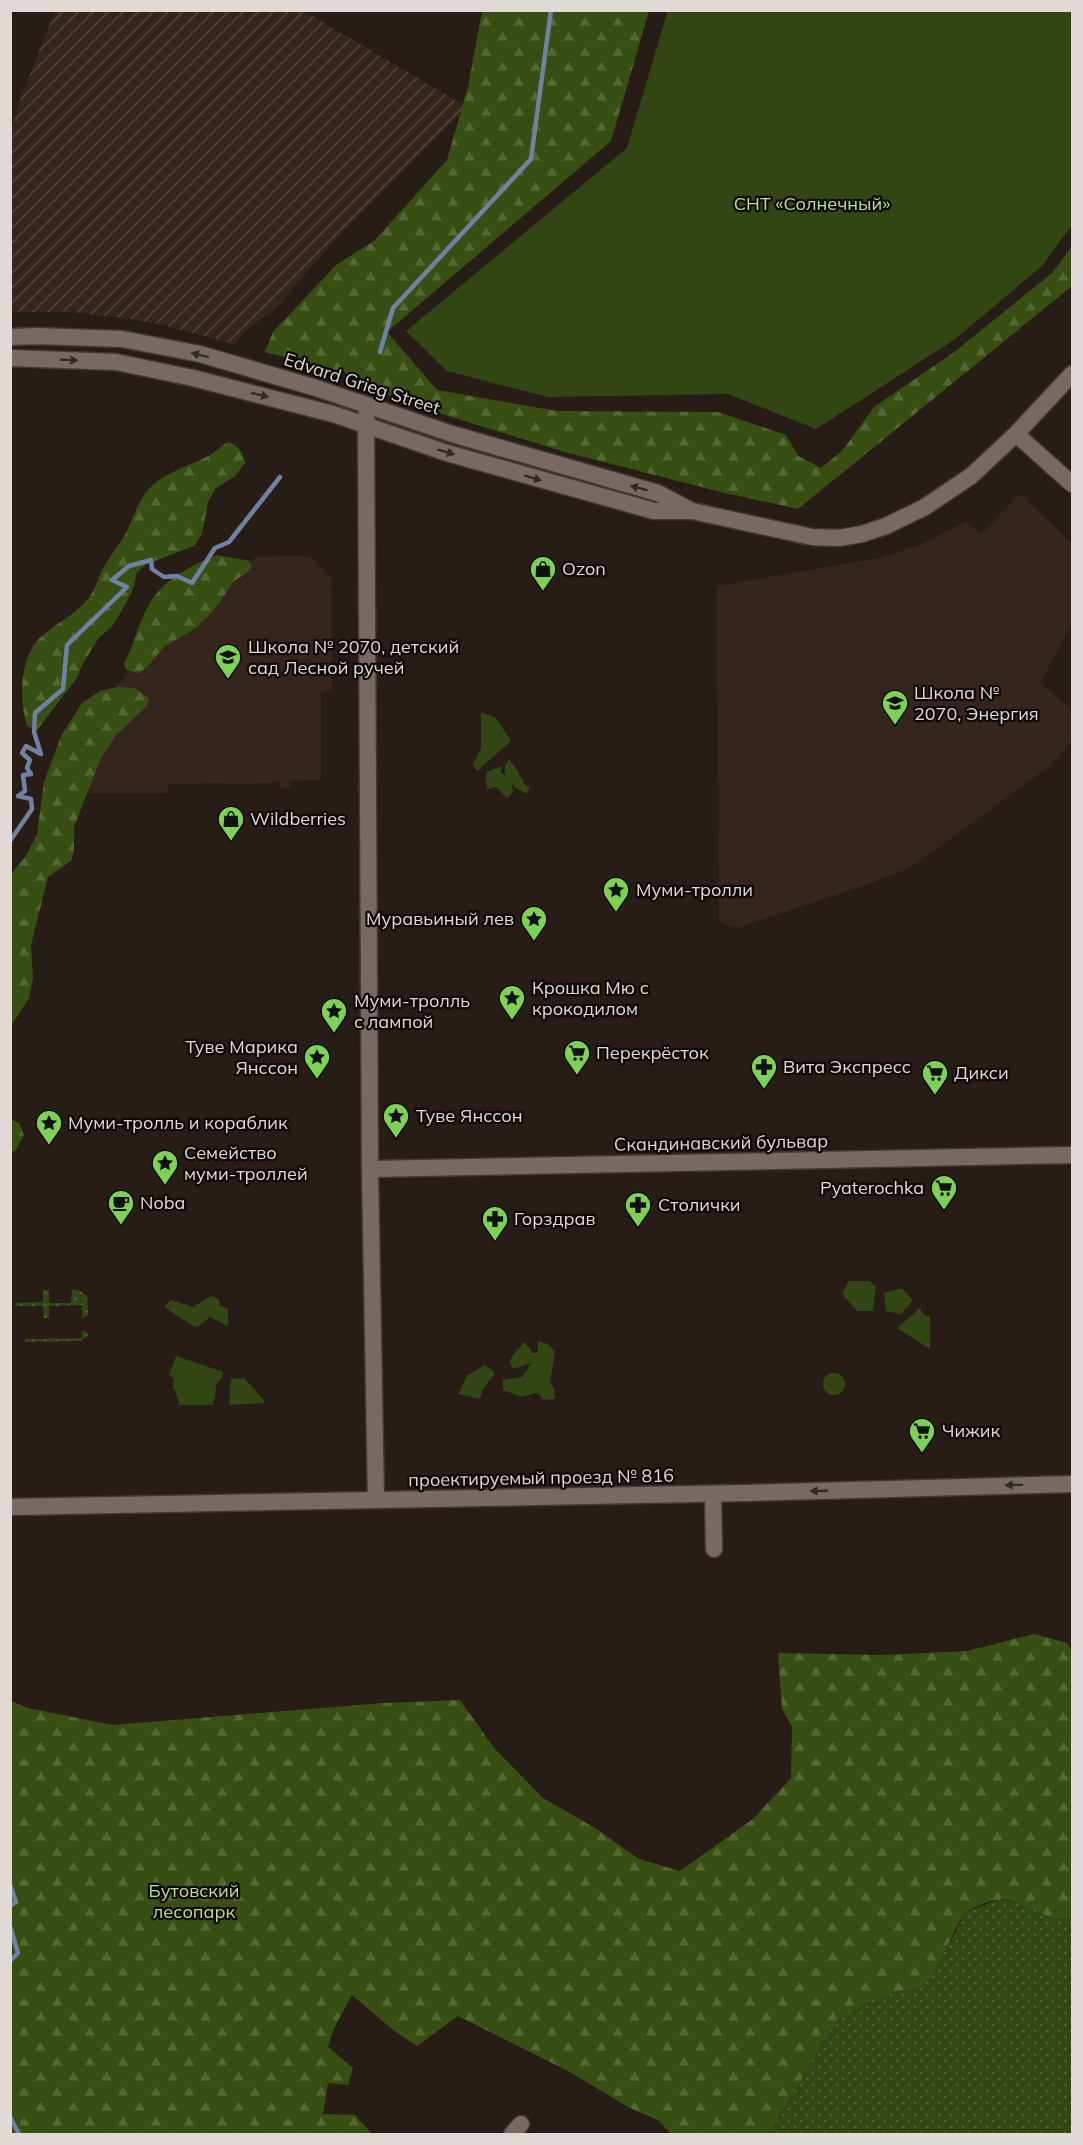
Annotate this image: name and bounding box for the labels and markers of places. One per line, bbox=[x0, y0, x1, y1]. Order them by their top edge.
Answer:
shop icon: Ozon bbox=[528, 554, 558, 592]
place label: Ozon bbox=[562, 557, 606, 580]
place label: Школа № 2070, детский сад Лесной ручей bbox=[248, 635, 459, 679]
school or university icon: Школа № 2070, детский сад Лесной ручей bbox=[213, 642, 243, 680]
place label: Школа № 2070, Энергия bbox=[914, 681, 1039, 725]
school or university icon: Школа № 2070, Энергия bbox=[880, 688, 910, 726]
shop icon: Wildberries bbox=[216, 804, 246, 842]
place label: Wildberries bbox=[250, 807, 346, 830]
place icon: Муми-тролли bbox=[601, 875, 631, 913]
place label: Муми-тролли bbox=[636, 878, 753, 901]
place icon: Муравьиный лев bbox=[519, 904, 549, 942]
place label: Муравьиный лев bbox=[366, 907, 514, 930]
place label: Крошка Мю с крокодилом bbox=[532, 976, 649, 1020]
place icon: Крошка Мю с крокодилом bbox=[497, 983, 527, 1021]
place label: Муми-тролль с лампой bbox=[354, 989, 470, 1033]
place icon: Муми-тролль с лампой bbox=[319, 996, 349, 1034]
place label: Туве Марика Янссон bbox=[185, 1035, 298, 1079]
supermarket icon: Перекрёсток bbox=[562, 1038, 592, 1076]
place label: Перекрёсток bbox=[596, 1041, 709, 1064]
place icon: Туве Марика Янссон bbox=[302, 1042, 332, 1080]
pharmacy icon: Вита Экспресс bbox=[749, 1052, 779, 1090]
place label: Вита Экспресс bbox=[783, 1055, 911, 1078]
supermarket icon: Дикси bbox=[920, 1058, 950, 1096]
place label: Дикси bbox=[954, 1061, 1009, 1084]
place icon: Туве Янссон bbox=[381, 1101, 411, 1139]
place label: Туве Янссон bbox=[416, 1104, 523, 1127]
place icon: Муми-тролль и кораблик bbox=[34, 1108, 64, 1146]
place label: Муми-тролль и кораблик bbox=[68, 1111, 288, 1134]
place label: Семейство муми-троллей bbox=[184, 1141, 308, 1185]
place icon: Семейство муми-троллей bbox=[150, 1148, 180, 1186]
supermarket icon: Pyaterochka bbox=[929, 1173, 959, 1211]
place label: Pyaterochka bbox=[820, 1176, 924, 1199]
cafe icon: Noba bbox=[106, 1188, 136, 1226]
pharmacy icon: Столички bbox=[623, 1190, 653, 1228]
place label: Noba bbox=[140, 1191, 185, 1214]
place label: Столички bbox=[658, 1193, 741, 1216]
pharmacy icon: Горздрав bbox=[480, 1204, 510, 1242]
place label: Горздрав bbox=[514, 1207, 596, 1230]
supermarket icon: Чижик bbox=[907, 1416, 937, 1454]
place label: Чижик bbox=[942, 1419, 1000, 1442]

